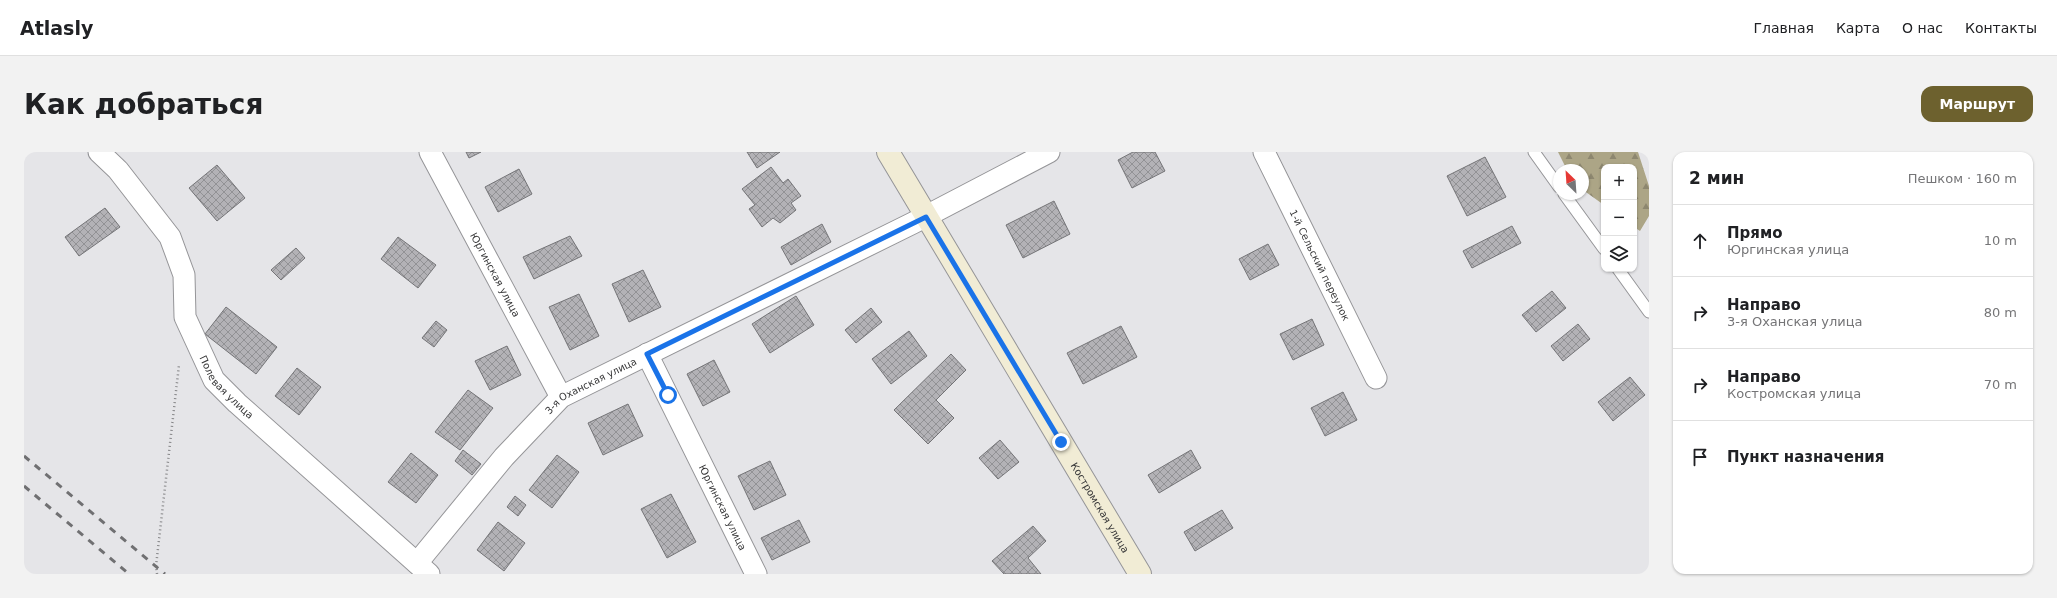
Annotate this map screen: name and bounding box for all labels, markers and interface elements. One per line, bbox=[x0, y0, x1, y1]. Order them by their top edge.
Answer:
text: Atlasly bbox=[20, 17, 93, 39]
text: Главная bbox=[1753, 20, 1814, 36]
text: Карта bbox=[1836, 20, 1880, 36]
text: О нас bbox=[1902, 20, 1943, 36]
text: Контакты bbox=[1965, 20, 2037, 36]
button: Маршрут bbox=[1921, 86, 2033, 122]
text: Как добраться bbox=[24, 88, 263, 121]
north arrow bbox=[1553, 164, 1589, 200]
map controls bbox=[1601, 164, 1637, 272]
button: + bbox=[1601, 164, 1637, 200]
text: 2 мин bbox=[1689, 168, 1744, 188]
text: Пешком · 160 m bbox=[1908, 171, 2017, 186]
button: − bbox=[1601, 200, 1637, 236]
street label: 1-й Сельский переулок bbox=[1287, 208, 1352, 322]
text: Прямо bbox=[1727, 224, 1783, 242]
icon: ahead bbox=[1689, 230, 1711, 252]
street label: Юргинская улица bbox=[468, 231, 522, 319]
text: 10 m bbox=[1984, 233, 2017, 248]
button: layers bbox=[1601, 236, 1637, 272]
text: Юргинская улица bbox=[1727, 242, 1849, 257]
text: Направо bbox=[1727, 296, 1801, 314]
icon: right bbox=[1689, 302, 1711, 324]
text: 80 m bbox=[1984, 305, 2017, 320]
text: 3-я Оханская улица bbox=[1727, 314, 1863, 329]
street label: Полевая улица bbox=[197, 354, 255, 421]
street label: 3-я Оханская улица bbox=[543, 356, 638, 416]
text: Направо bbox=[1727, 368, 1801, 386]
icon: right bbox=[1689, 374, 1711, 396]
text: 70 m bbox=[1984, 377, 2017, 392]
route start bbox=[659, 386, 677, 404]
text: Костромская улица bbox=[1727, 386, 1861, 401]
route end bbox=[1052, 433, 1070, 451]
icon: arrive bbox=[1689, 446, 1711, 468]
text: Пункт назначения bbox=[1727, 448, 1884, 466]
street label: Костромская улица bbox=[1069, 461, 1131, 555]
street label: Юргинская улица bbox=[697, 463, 748, 552]

